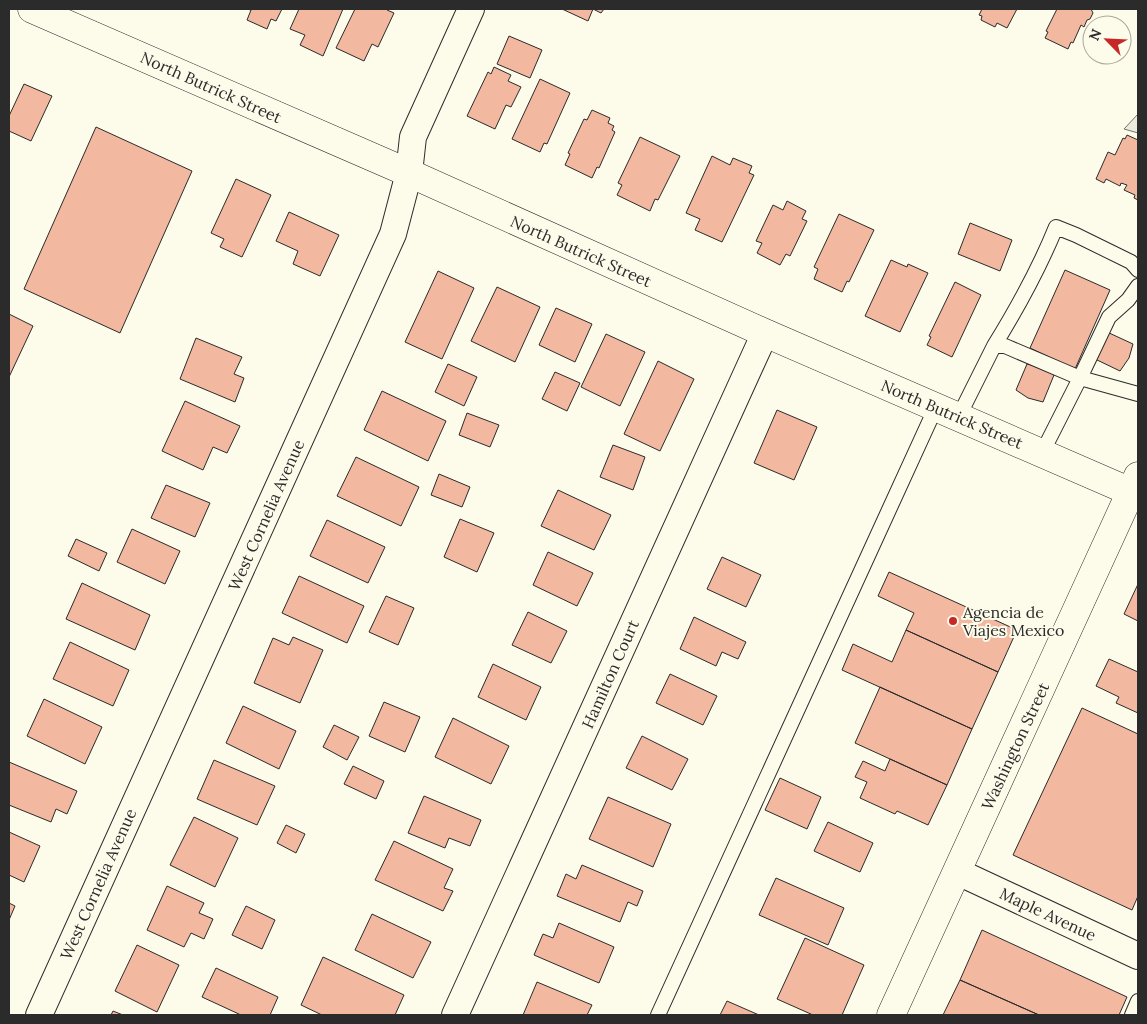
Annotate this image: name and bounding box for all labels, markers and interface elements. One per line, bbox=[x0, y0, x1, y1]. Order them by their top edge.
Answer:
north arrow bbox=[1082, 15, 1132, 65]
text: N bbox=[1085, 26, 1106, 43]
street label: North Butrick Street bbox=[137, 47, 285, 127]
street label: North Butrick Street bbox=[507, 211, 655, 291]
street label: North Butrick Street bbox=[878, 375, 1027, 453]
street label: West Cornelia Avenue bbox=[224, 436, 308, 594]
place label: Agencia de Viajes Mexico bbox=[962, 602, 1064, 640]
marker: Agencia de Viajes Mexico bbox=[947, 615, 959, 627]
street label: Hamilton Court bbox=[577, 616, 643, 731]
street label: Washington Street bbox=[977, 678, 1054, 813]
street label: West Cornelia Avenue bbox=[56, 805, 140, 963]
street label: Maple Avenue bbox=[997, 883, 1100, 945]

